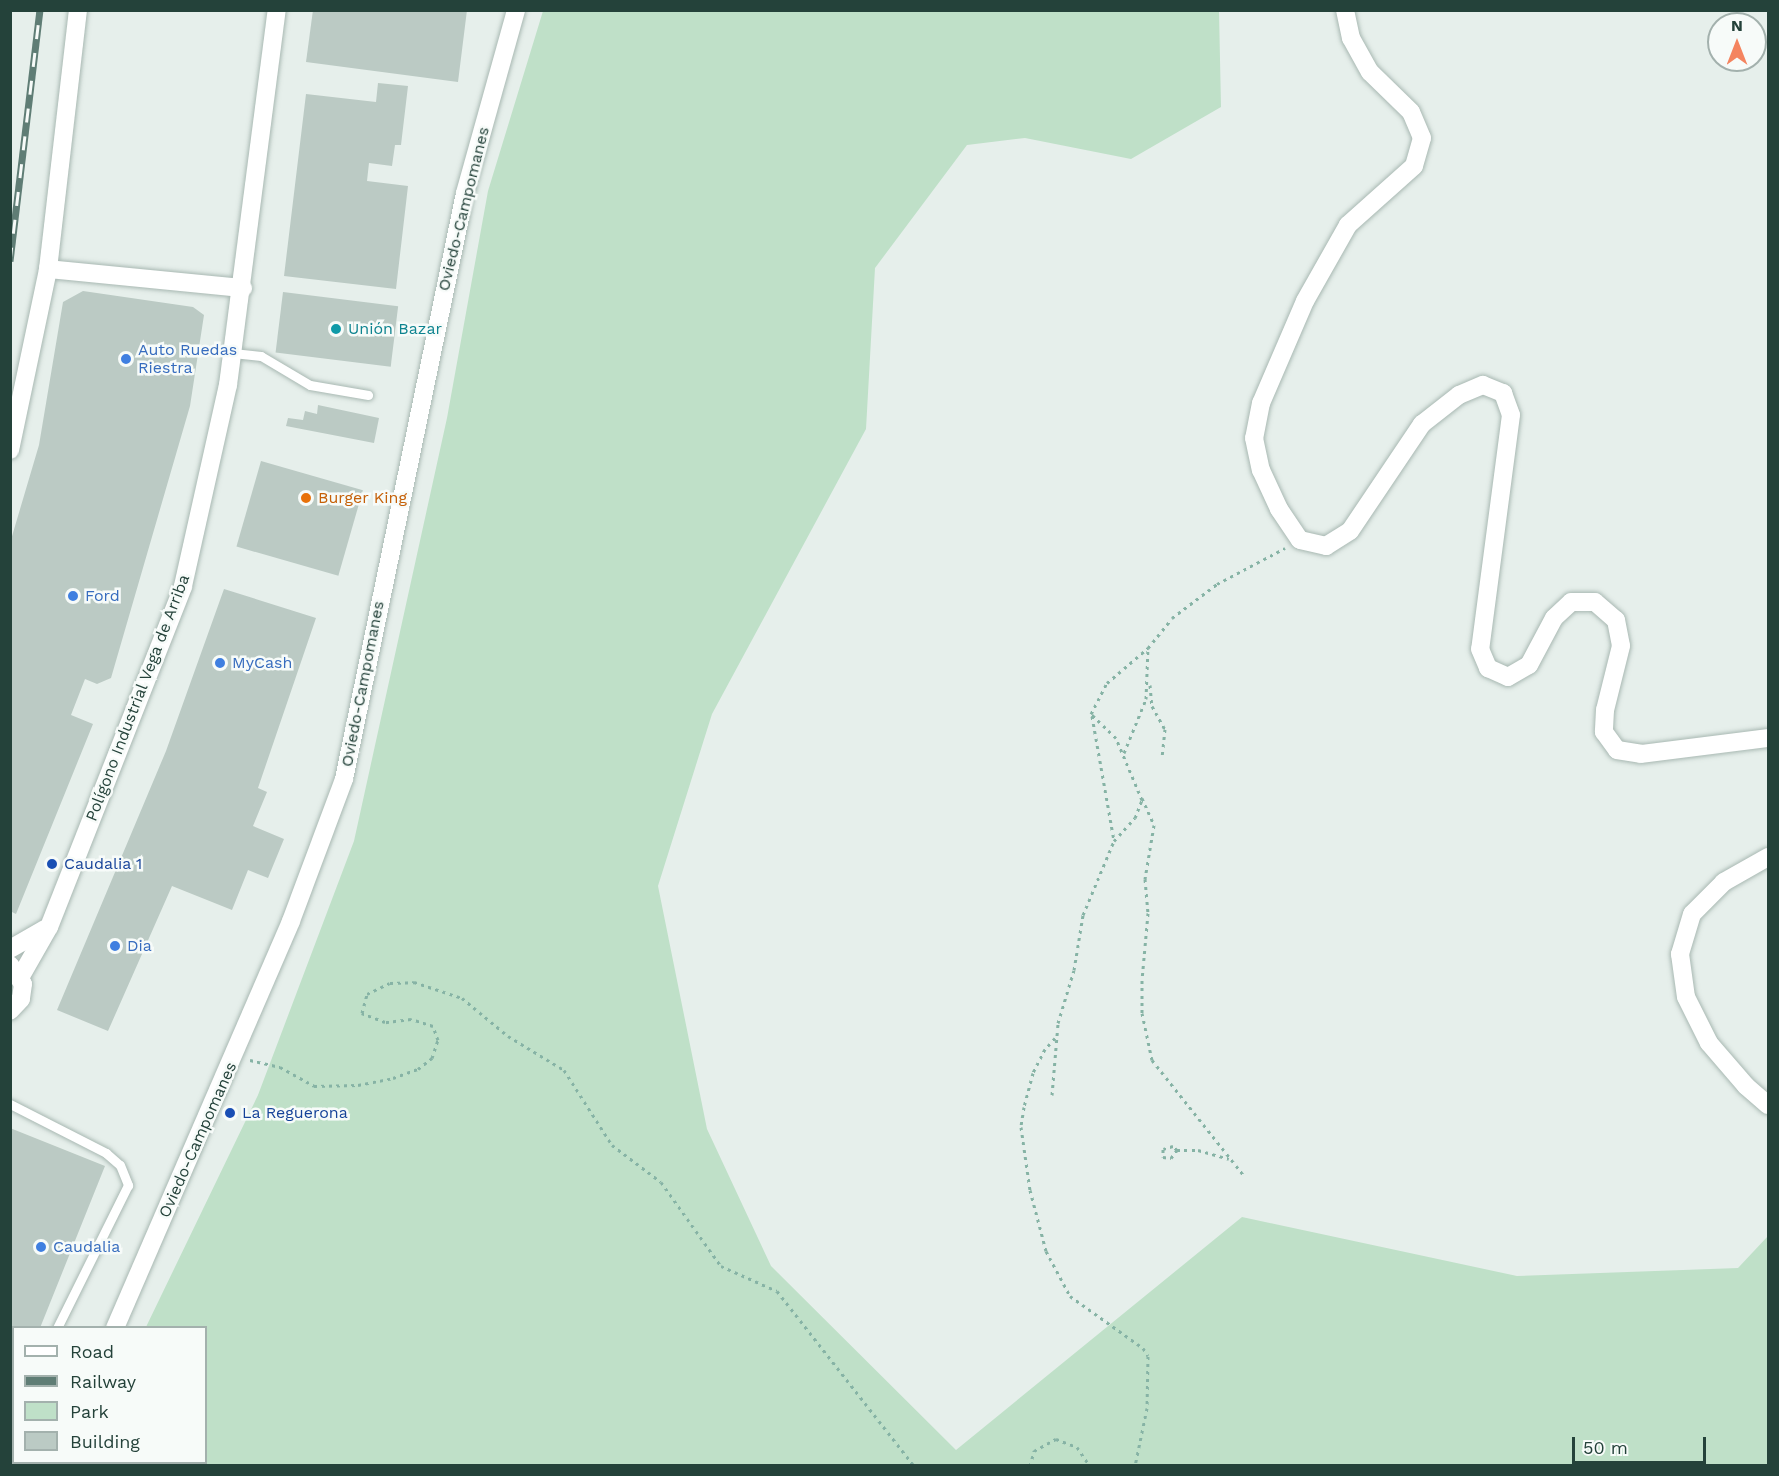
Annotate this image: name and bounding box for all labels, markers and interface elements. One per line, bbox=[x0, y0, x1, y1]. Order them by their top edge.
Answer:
north arrow bbox=[1707, 12, 1767, 72]
text: N bbox=[1731, 16, 1743, 35]
street label: Oviedo-Campomanes bbox=[434, 125, 494, 293]
place label: Unión Bazar bbox=[348, 319, 442, 339]
marker: Unión Bazar bbox=[329, 322, 343, 336]
place label: Auto Ruedas Riestra bbox=[138, 340, 237, 378]
marker: Auto Ruedas Riestra bbox=[119, 352, 133, 366]
place label: Burger King bbox=[318, 488, 407, 508]
marker: Burger King bbox=[299, 491, 313, 505]
street label: Polígono Industrial Vega de Arriba bbox=[82, 571, 194, 825]
place label: Ford bbox=[85, 586, 120, 606]
marker: Ford bbox=[66, 589, 80, 603]
street label: Oviedo-Campomanes bbox=[338, 600, 388, 768]
place label: MyCash bbox=[232, 653, 292, 673]
marker: MyCash bbox=[213, 656, 227, 670]
place label: Caudalia 1 bbox=[64, 854, 143, 874]
marker: Caudalia 1 bbox=[45, 857, 59, 871]
place label: Dia bbox=[127, 936, 152, 956]
marker: Dia bbox=[108, 939, 122, 953]
street label: Oviedo-Campomanes bbox=[155, 1059, 241, 1221]
place label: La Reguerona bbox=[242, 1103, 348, 1123]
marker: La Reguerona bbox=[223, 1106, 237, 1120]
place label: Caudalia bbox=[53, 1237, 120, 1257]
marker: Caudalia bbox=[34, 1240, 48, 1254]
legend bbox=[12, 1326, 207, 1464]
text: Road bbox=[70, 1341, 114, 1362]
text: Railway bbox=[70, 1371, 136, 1392]
text: Park bbox=[70, 1401, 109, 1422]
scale bar bbox=[1575, 1425, 1708, 1463]
text: Building bbox=[70, 1431, 140, 1452]
text: 50 m bbox=[1583, 1437, 1628, 1458]

